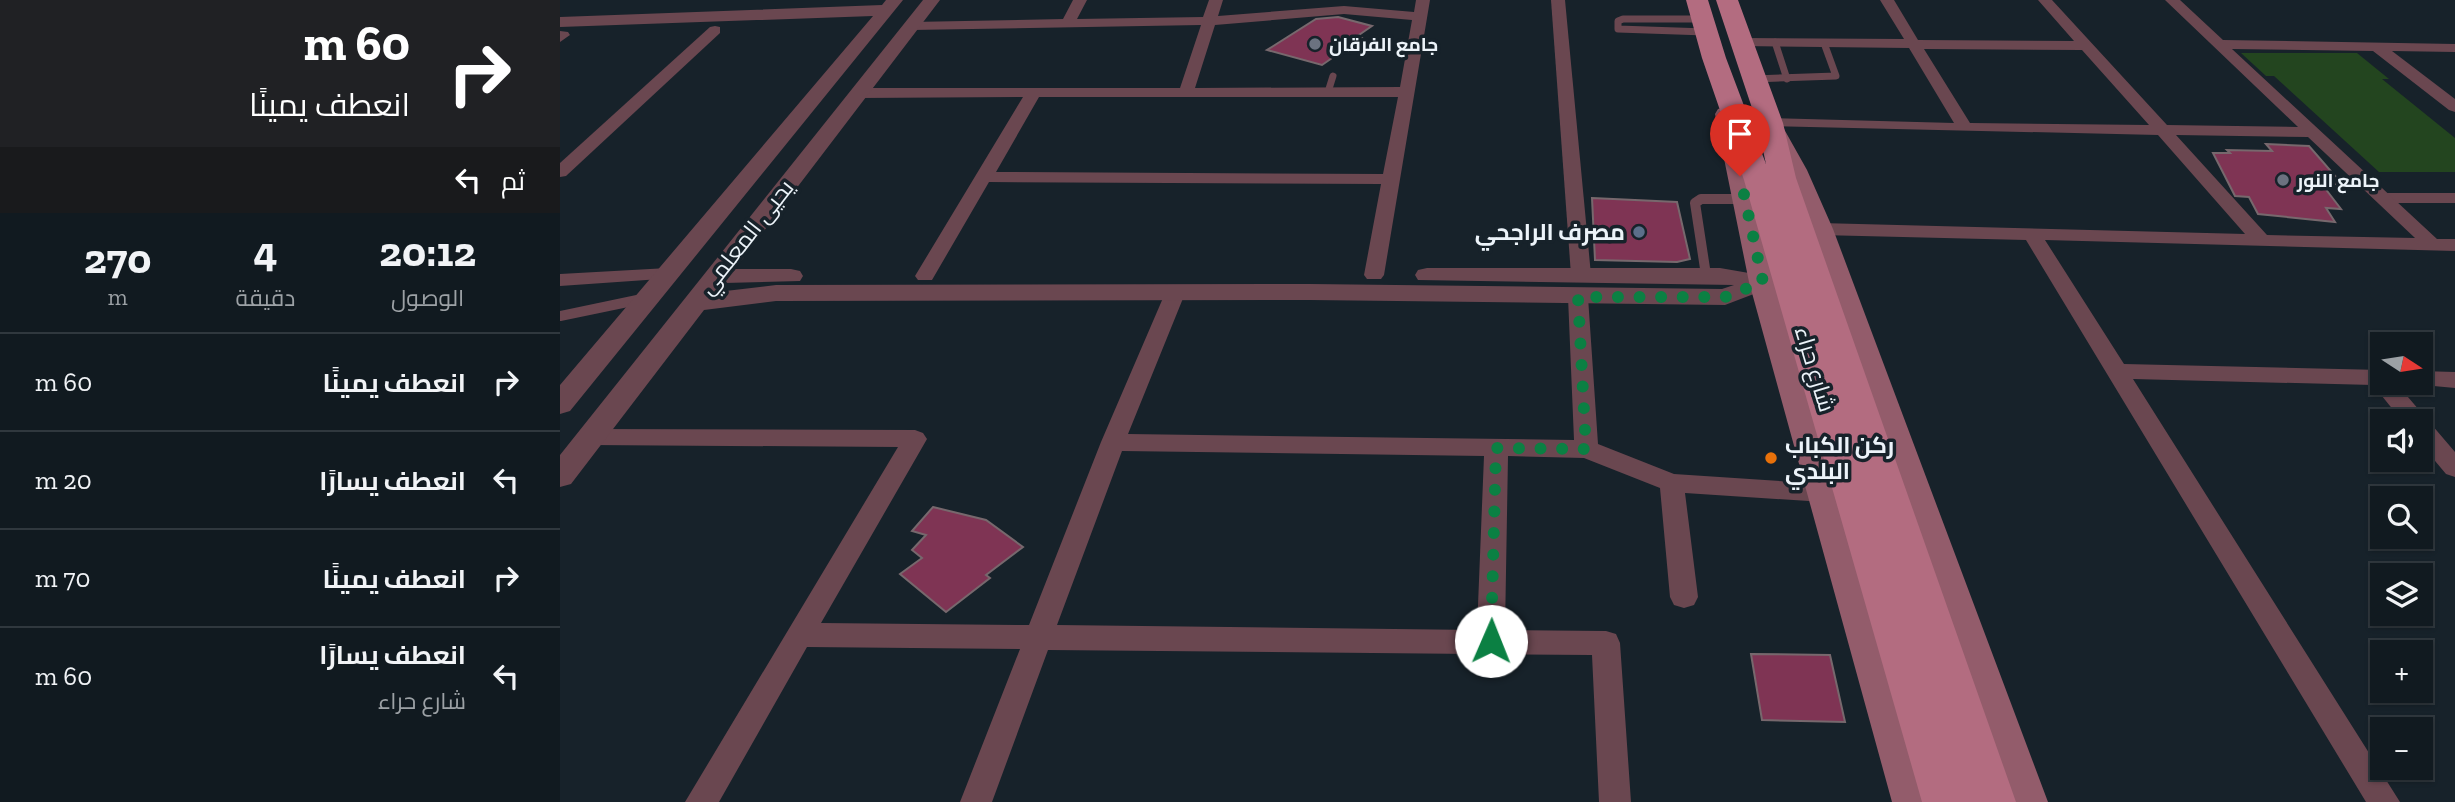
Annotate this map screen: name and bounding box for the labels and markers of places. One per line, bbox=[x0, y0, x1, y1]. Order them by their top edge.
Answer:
place label: جامع الفرقان bbox=[1329, 33, 1438, 58]
marker: جامع الفرقان bbox=[1307, 36, 1323, 52]
pin bbox=[1710, 104, 1770, 176]
place label: جامع النور bbox=[2296, 169, 2379, 194]
marker: جامع النور bbox=[2275, 172, 2291, 188]
place label: مصرف الراجحي bbox=[1475, 218, 1625, 251]
marker: مصرف الراجحي bbox=[1631, 224, 1647, 240]
place label: ركن الكباب البلدي bbox=[1785, 431, 1894, 490]
marker: ركن الكباب البلدي bbox=[1763, 450, 1779, 466]

